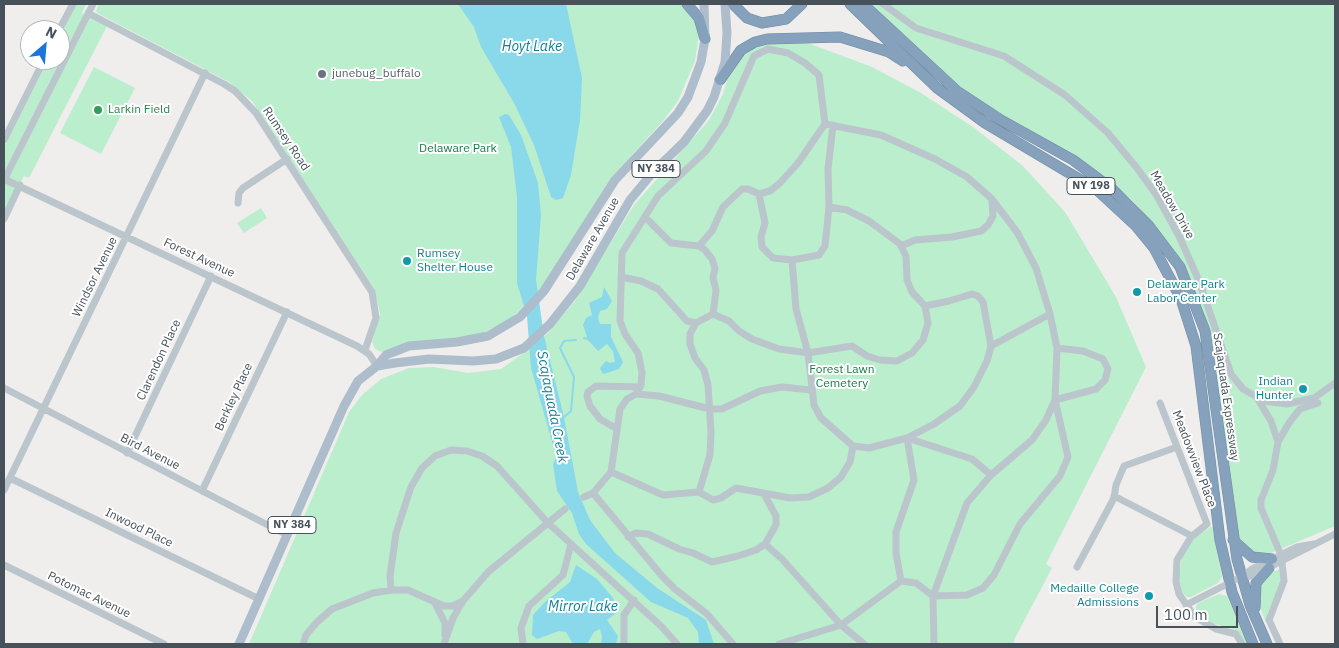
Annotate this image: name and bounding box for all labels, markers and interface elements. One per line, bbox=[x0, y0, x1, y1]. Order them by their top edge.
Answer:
north arrow bbox=[20, 20, 70, 70]
text: N bbox=[43, 22, 60, 43]
water label: Hoyt Lake bbox=[502, 39, 562, 55]
place label: junebug_buffalo bbox=[332, 67, 421, 81]
marker: junebug_buffalo bbox=[316, 68, 328, 80]
place label: Larkin Field bbox=[108, 103, 170, 117]
marker: Larkin Field bbox=[92, 104, 104, 116]
street label: Rumsey Road bbox=[259, 104, 313, 174]
park label: Delaware Park bbox=[419, 142, 497, 156]
road number: NY 384 bbox=[632, 160, 680, 178]
street label: Meadow Drive bbox=[1147, 168, 1197, 242]
road number: NY 198 bbox=[1067, 178, 1115, 195]
street label: Delaware Avenue bbox=[563, 195, 623, 283]
street label: Windsor Avenue bbox=[69, 235, 121, 319]
street label: Forest Avenue bbox=[161, 235, 237, 281]
place label: Rumsey Shelter House bbox=[417, 247, 493, 275]
marker: Rumsey Shelter House bbox=[401, 255, 413, 267]
place label: Delaware Park Labor Center bbox=[1147, 278, 1225, 306]
marker: Delaware Park Labor Center bbox=[1131, 286, 1143, 298]
street label: Clarendon Place bbox=[134, 317, 184, 403]
street label: Scajaquada Expressway bbox=[1210, 332, 1242, 462]
water label: Scajaquada Creek bbox=[533, 350, 571, 464]
street label: Berkley Place bbox=[212, 361, 256, 433]
park label: Forest Lawn Cemetery bbox=[809, 363, 875, 391]
place label: Indian Hunter bbox=[1256, 375, 1293, 403]
marker: Indian Hunter bbox=[1297, 383, 1309, 395]
street label: Meadowview Place bbox=[1169, 409, 1219, 509]
street label: Bird Avenue bbox=[118, 431, 182, 473]
street label: Inwood Place bbox=[103, 505, 175, 551]
road number: NY 384 bbox=[268, 516, 316, 534]
street label: Potomac Avenue bbox=[45, 569, 133, 621]
place label: Medaille College Admissions bbox=[1050, 582, 1139, 610]
marker: Medaille College Admissions bbox=[1143, 590, 1155, 602]
scale bar bbox=[1159, 596, 1242, 628]
water label: Mirror Lake bbox=[548, 599, 618, 615]
text: 100 m bbox=[1164, 605, 1208, 624]

